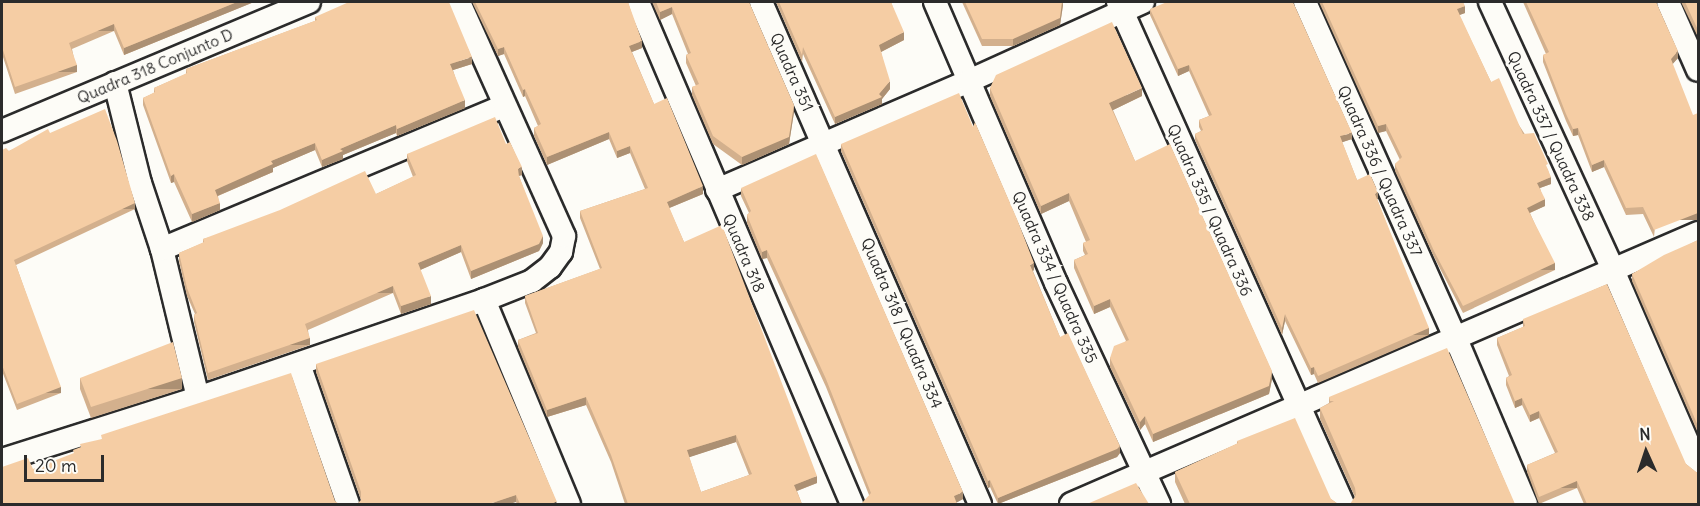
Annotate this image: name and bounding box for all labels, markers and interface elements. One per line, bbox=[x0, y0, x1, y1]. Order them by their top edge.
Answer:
street label: Quadra 318 Conjunto D bbox=[74, 24, 236, 108]
street label: Quadra 351 bbox=[766, 30, 818, 114]
street label: Quadra 337 / Quadra 338 bbox=[1503, 48, 1599, 224]
street label: Quadra 336 / Quadra 337 bbox=[1334, 83, 1426, 259]
street label: Quadra 335 / Quadra 336 bbox=[1163, 121, 1257, 299]
street label: Quadra 334 / Quadra 335 bbox=[1008, 188, 1102, 366]
street label: Quadra 318 bbox=[719, 211, 769, 295]
street label: Quadra 318 / Quadra 334 bbox=[857, 235, 947, 411]
north arrow bbox=[1616, 422, 1676, 482]
text: N bbox=[1639, 424, 1651, 444]
scale bar bbox=[27, 443, 106, 481]
text: 20 m bbox=[35, 454, 77, 477]

